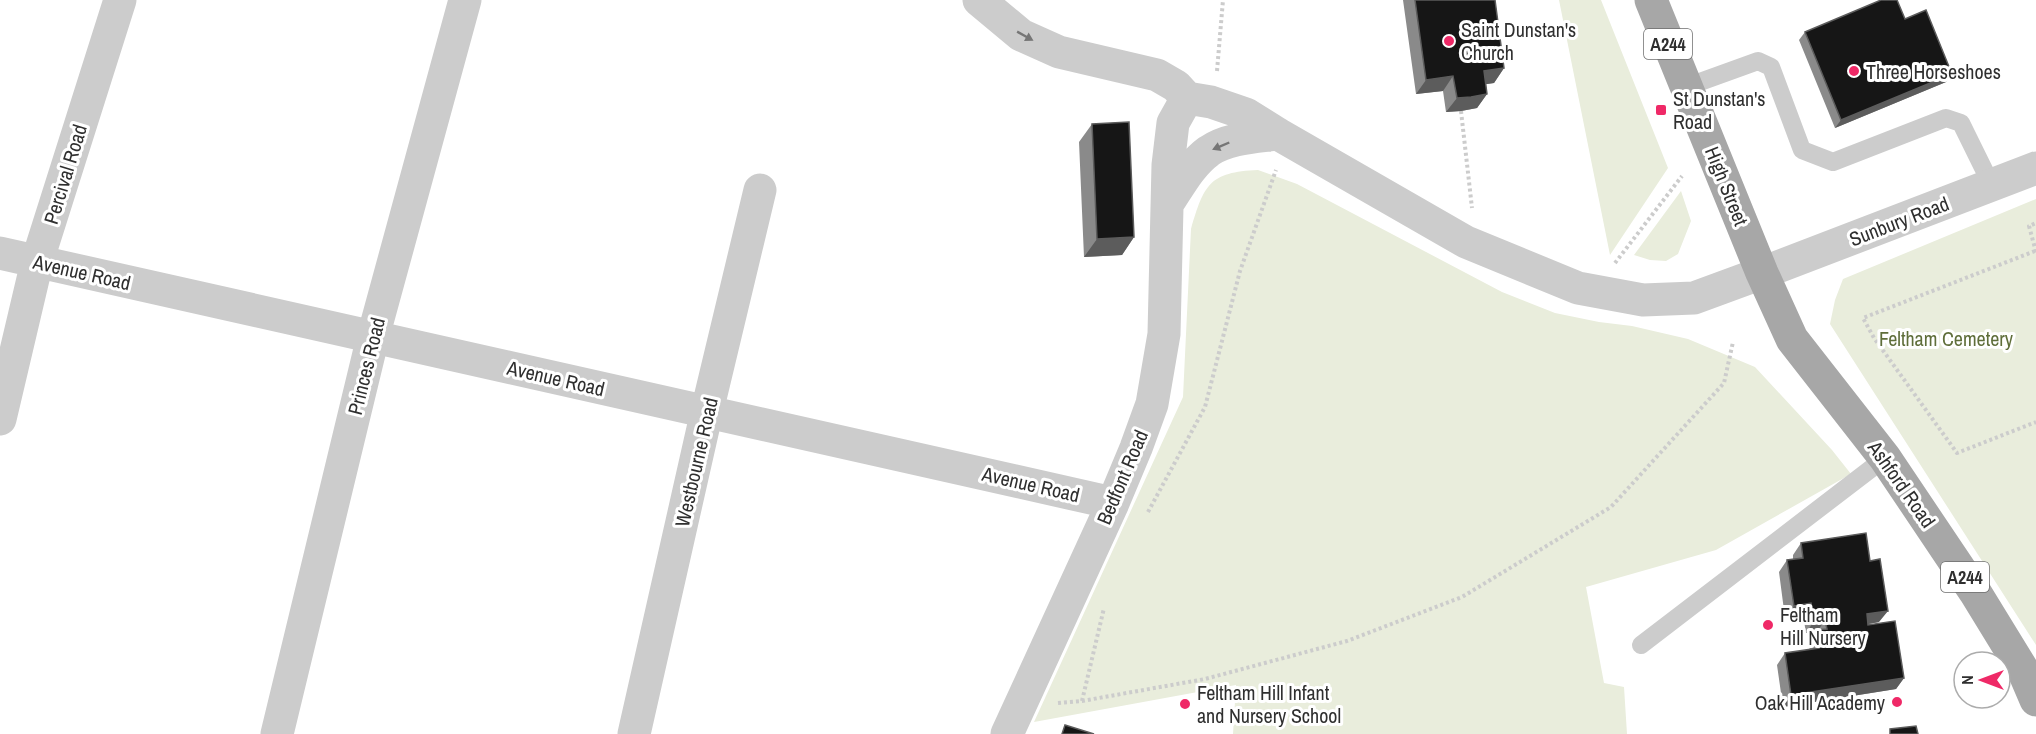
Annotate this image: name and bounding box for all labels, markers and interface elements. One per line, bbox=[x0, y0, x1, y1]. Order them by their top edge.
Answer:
place label: Saint Dunstan's Church bbox=[1461, 16, 1576, 66]
road number: A244 bbox=[1644, 29, 1692, 59]
one-way arrow bbox=[1017, 30, 1033, 41]
marker: Saint Dunstan's Church bbox=[1442, 34, 1456, 48]
place label: Three Horseshoes bbox=[1866, 58, 2001, 85]
marker: Three Horseshoes bbox=[1847, 64, 1861, 78]
place label: St Dunstan's Road bbox=[1673, 85, 1765, 135]
marker: St Dunstan's Road bbox=[1654, 103, 1668, 117]
street label: Percival Road bbox=[37, 121, 93, 227]
one-way arrow bbox=[1211, 141, 1229, 151]
street label: High Street bbox=[1699, 142, 1755, 230]
street label: Sunbury Road bbox=[1845, 190, 1953, 252]
street label: Avenue Road bbox=[30, 247, 133, 296]
street label: Princes Road bbox=[341, 315, 391, 417]
park label: Feltham Cemetery bbox=[1879, 325, 2014, 352]
street label: Avenue Road bbox=[504, 353, 607, 402]
street label: Westbourne Road bbox=[668, 395, 724, 529]
street label: Bedfont Road bbox=[1090, 426, 1154, 528]
street label: Ashford Road bbox=[1862, 434, 1942, 533]
street label: Avenue Road bbox=[979, 459, 1082, 508]
road number: A244 bbox=[1941, 562, 1989, 592]
place label: Feltham Hill Nursery bbox=[1780, 601, 1866, 651]
marker: Feltham Hill Nursery bbox=[1761, 618, 1775, 632]
north arrow bbox=[1952, 650, 2012, 710]
text: N bbox=[1956, 675, 1978, 685]
place label: Feltham Hill Infant and Nursery School bbox=[1197, 679, 1341, 729]
place label: Oak Hill Academy bbox=[1755, 689, 1886, 716]
marker: Oak Hill Academy bbox=[1890, 695, 1904, 709]
marker: Feltham Hill Infant and Nursery School bbox=[1178, 697, 1192, 711]

